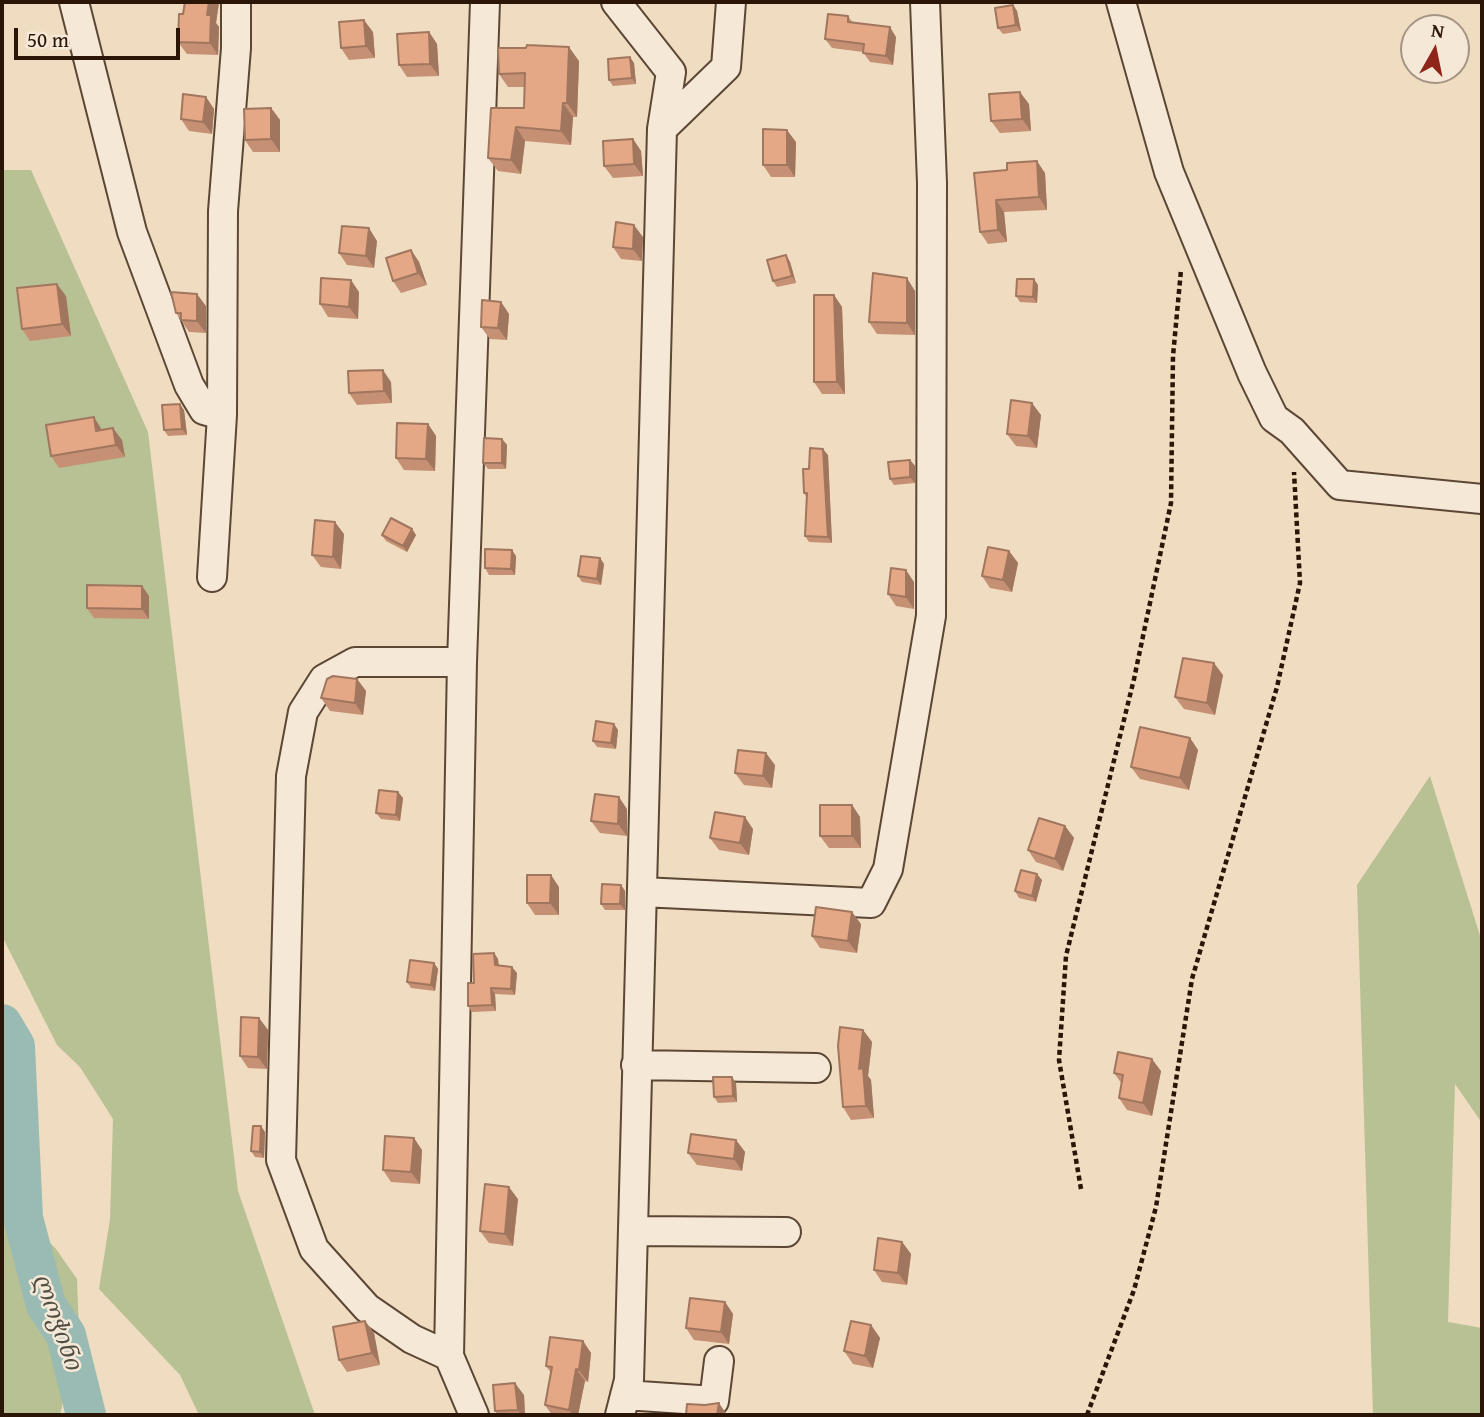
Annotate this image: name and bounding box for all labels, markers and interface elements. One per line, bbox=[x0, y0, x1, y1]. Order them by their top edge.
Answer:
scale bar bbox=[18, 14, 184, 58]
north arrow bbox=[1400, 14, 1470, 84]
text: N bbox=[1430, 15, 1446, 45]
text: 50 m bbox=[27, 24, 69, 55]
water label: ლოჭინი bbox=[25, 1270, 87, 1374]

